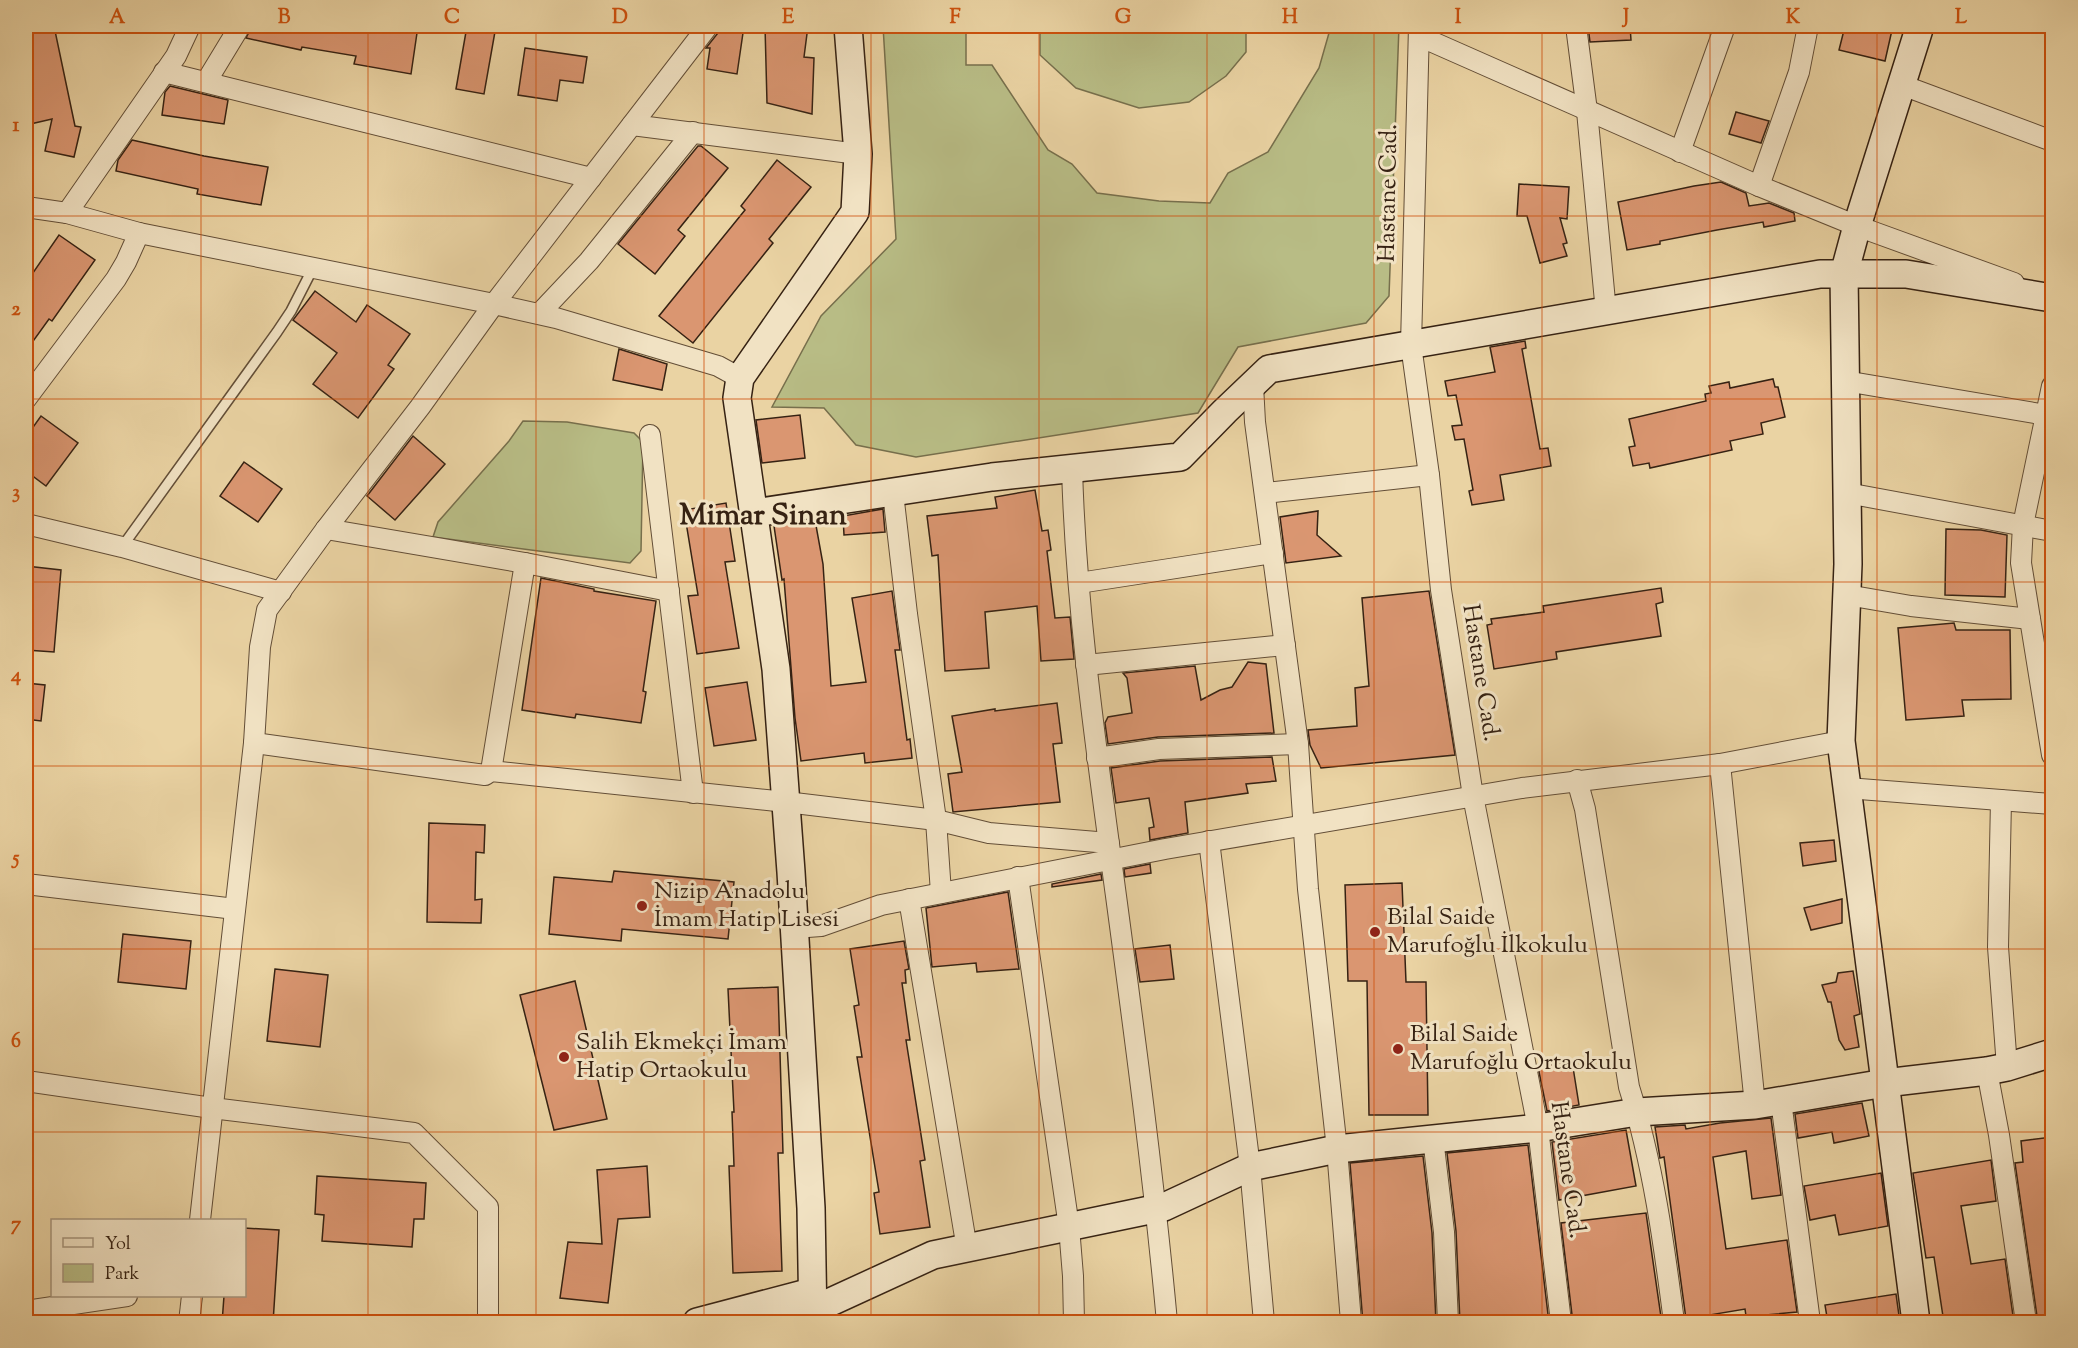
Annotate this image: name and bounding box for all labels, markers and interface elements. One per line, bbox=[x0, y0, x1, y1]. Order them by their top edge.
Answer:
text: A bbox=[109, 4, 126, 33]
text: B bbox=[278, 4, 291, 33]
text: C bbox=[444, 4, 460, 33]
text: D bbox=[612, 4, 628, 33]
text: E bbox=[782, 4, 795, 33]
text: F bbox=[949, 4, 961, 33]
text: G bbox=[1115, 4, 1132, 33]
text: H bbox=[1282, 4, 1298, 33]
text: I bbox=[1455, 4, 1462, 33]
text: J bbox=[1621, 4, 1629, 33]
text: K bbox=[1786, 4, 1801, 33]
text: L bbox=[1955, 4, 1968, 33]
text: 1 bbox=[13, 112, 20, 141]
street label: Hastane Cad. bbox=[1371, 124, 1407, 262]
text: 2 bbox=[11, 296, 21, 325]
text: 3 bbox=[12, 479, 20, 508]
district label: Mimar Sinan bbox=[679, 495, 847, 538]
street label: Hastane Cad. bbox=[1452, 602, 1508, 744]
text: 4 bbox=[10, 662, 21, 691]
text: 5 bbox=[11, 845, 20, 874]
place label: Nizip Anadolu İmam Hatip Lisesi bbox=[654, 875, 839, 937]
marker: Nizip Anadolu İmam Hatip Lisesi bbox=[635, 899, 649, 913]
place label: Bilal Saide Marufoğlu İlkokulu bbox=[1387, 901, 1588, 963]
marker: Bilal Saide Marufoğlu İlkokulu bbox=[1368, 925, 1382, 939]
place label: Bilal Saide Marufoğlu Ortaokulu bbox=[1410, 1018, 1632, 1080]
place label: Salih Ekmekçi İmam Hatip Ortaokulu bbox=[576, 1026, 787, 1088]
text: 6 bbox=[11, 1028, 21, 1057]
marker: Bilal Saide Marufoğlu Ortaokulu bbox=[1391, 1042, 1405, 1056]
marker: Salih Ekmekçi İmam Hatip Ortaokulu bbox=[557, 1050, 571, 1064]
street label: Hastane Cad. bbox=[1541, 1099, 1593, 1241]
text: 7 bbox=[11, 1211, 22, 1240]
legend bbox=[51, 1219, 246, 1297]
text: Yol bbox=[105, 1232, 131, 1258]
text: Park bbox=[105, 1262, 140, 1288]

